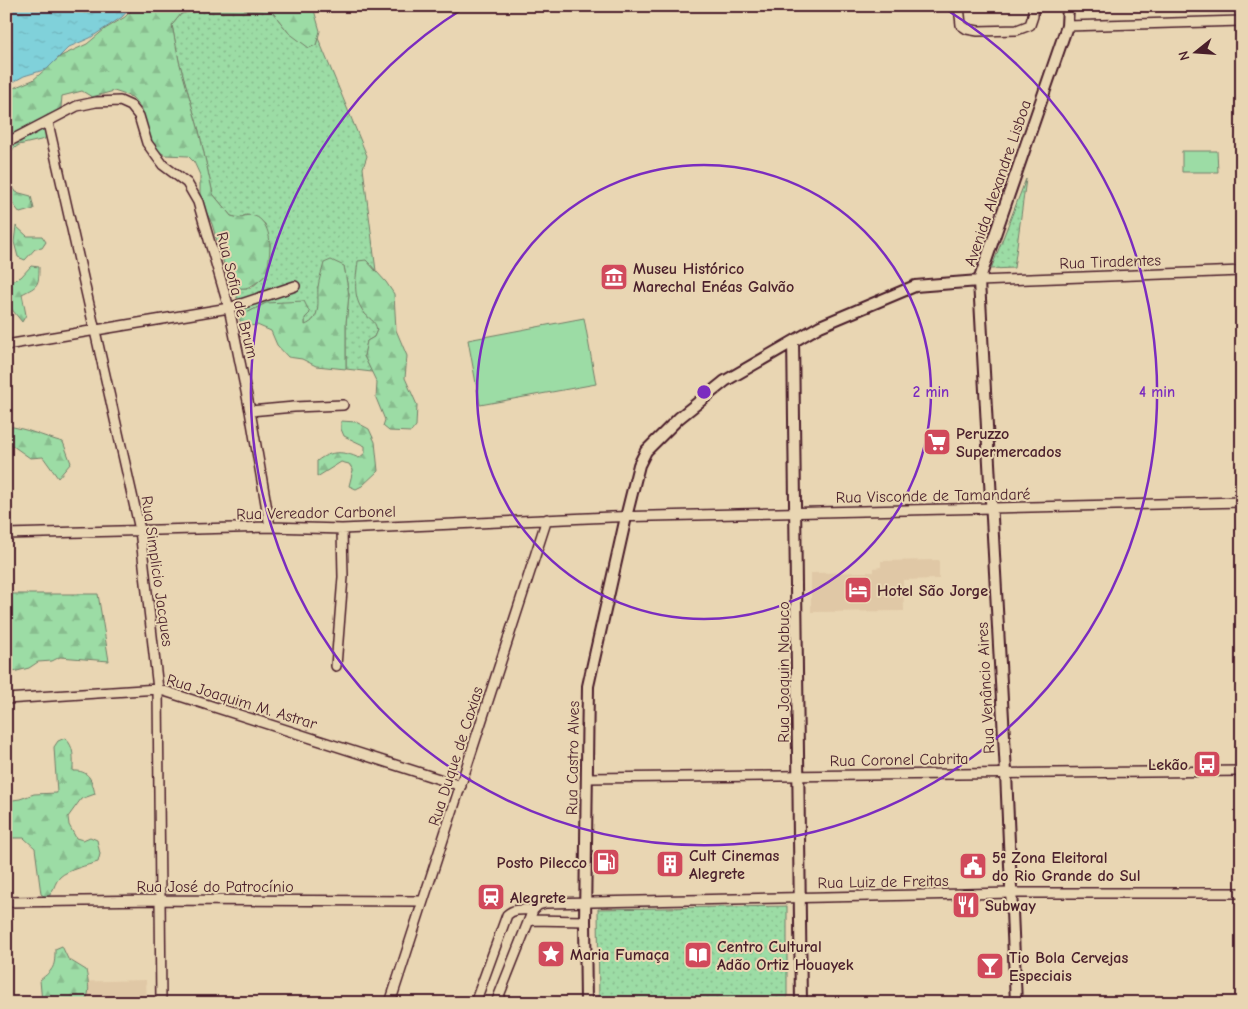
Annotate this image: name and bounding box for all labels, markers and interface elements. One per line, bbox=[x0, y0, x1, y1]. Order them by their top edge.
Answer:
north arrow bbox=[1170, 28, 1220, 78]
text: N bbox=[1175, 49, 1194, 63]
street label: Avenida Alexandre Lisboa bbox=[961, 98, 1035, 269]
street label: Rua Sofia de Brum bbox=[213, 230, 261, 360]
street label: Rua Tiradentes bbox=[1059, 251, 1162, 273]
place label: Museu Histórico Marechal Enéas Galvão bbox=[633, 260, 794, 296]
museum icon: Museu Histórico Marechal Enéas Galvão bbox=[599, 262, 629, 292]
centre of rings bbox=[695, 383, 713, 401]
text: 2 min bbox=[913, 383, 949, 401]
text: 4 min bbox=[1139, 383, 1175, 401]
place label: Peruzzo Supermercados bbox=[956, 425, 1061, 461]
supermarket icon: Peruzzo Supermercados bbox=[922, 427, 952, 457]
street label: Rua Visconde de Tamandaré bbox=[835, 485, 1031, 507]
street label: Rua Simplicio Jacques bbox=[138, 495, 177, 648]
street label: Rua Vereador Carbonel bbox=[236, 503, 396, 523]
hotel icon: Hotel São Jorge bbox=[843, 575, 873, 605]
place label: Hotel São Jorge bbox=[877, 582, 988, 600]
street label: Rua Joaquin Nabuco bbox=[775, 601, 793, 743]
street label: Rua Venâncio Aires bbox=[974, 621, 998, 754]
street label: Rua Joaquim M. Astrar bbox=[164, 670, 320, 734]
street label: Rua Duque de Caxias bbox=[425, 684, 487, 828]
street label: Rua Castro Alves bbox=[563, 700, 583, 815]
bus stop icon: Lekão bbox=[1192, 749, 1222, 779]
street label: Rua Coronel Cabrita bbox=[829, 750, 969, 770]
place label: Lekão bbox=[1148, 756, 1188, 774]
fuel station icon: Posto Pilecco bbox=[591, 847, 621, 877]
place label: Cult Cinemas Alegrete bbox=[689, 847, 780, 883]
building icon: Cult Cinemas Alegrete bbox=[655, 849, 685, 879]
place label: 5ª Zona Eleitoral do Rio Grande do Sul bbox=[992, 849, 1141, 885]
public building icon: 5ª Zona Eleitoral do Rio Grande do Sul bbox=[958, 851, 988, 881]
place label: Posto Pilecco bbox=[497, 854, 587, 872]
street label: Rua Luiz de Freitas bbox=[817, 872, 949, 892]
street label: Rua José do Patrocínio bbox=[136, 878, 294, 896]
station icon: Alegrete bbox=[476, 882, 506, 912]
place label: Alegrete bbox=[510, 889, 566, 907]
restaurant icon: Subway bbox=[951, 890, 981, 920]
place label: Subway bbox=[985, 897, 1036, 915]
place label: Centro Cultural Adão Ortiz Houayek bbox=[717, 938, 854, 974]
place icon: Maria Fumaça bbox=[536, 939, 566, 969]
library icon: Centro Cultural Adão Ortiz Houayek bbox=[683, 940, 713, 970]
place label: Maria Fumaça bbox=[570, 946, 669, 964]
place label: Tio Bola Cervejas Especiais bbox=[1009, 949, 1128, 985]
bar icon: Tio Bola Cervejas Especiais bbox=[975, 951, 1005, 981]

